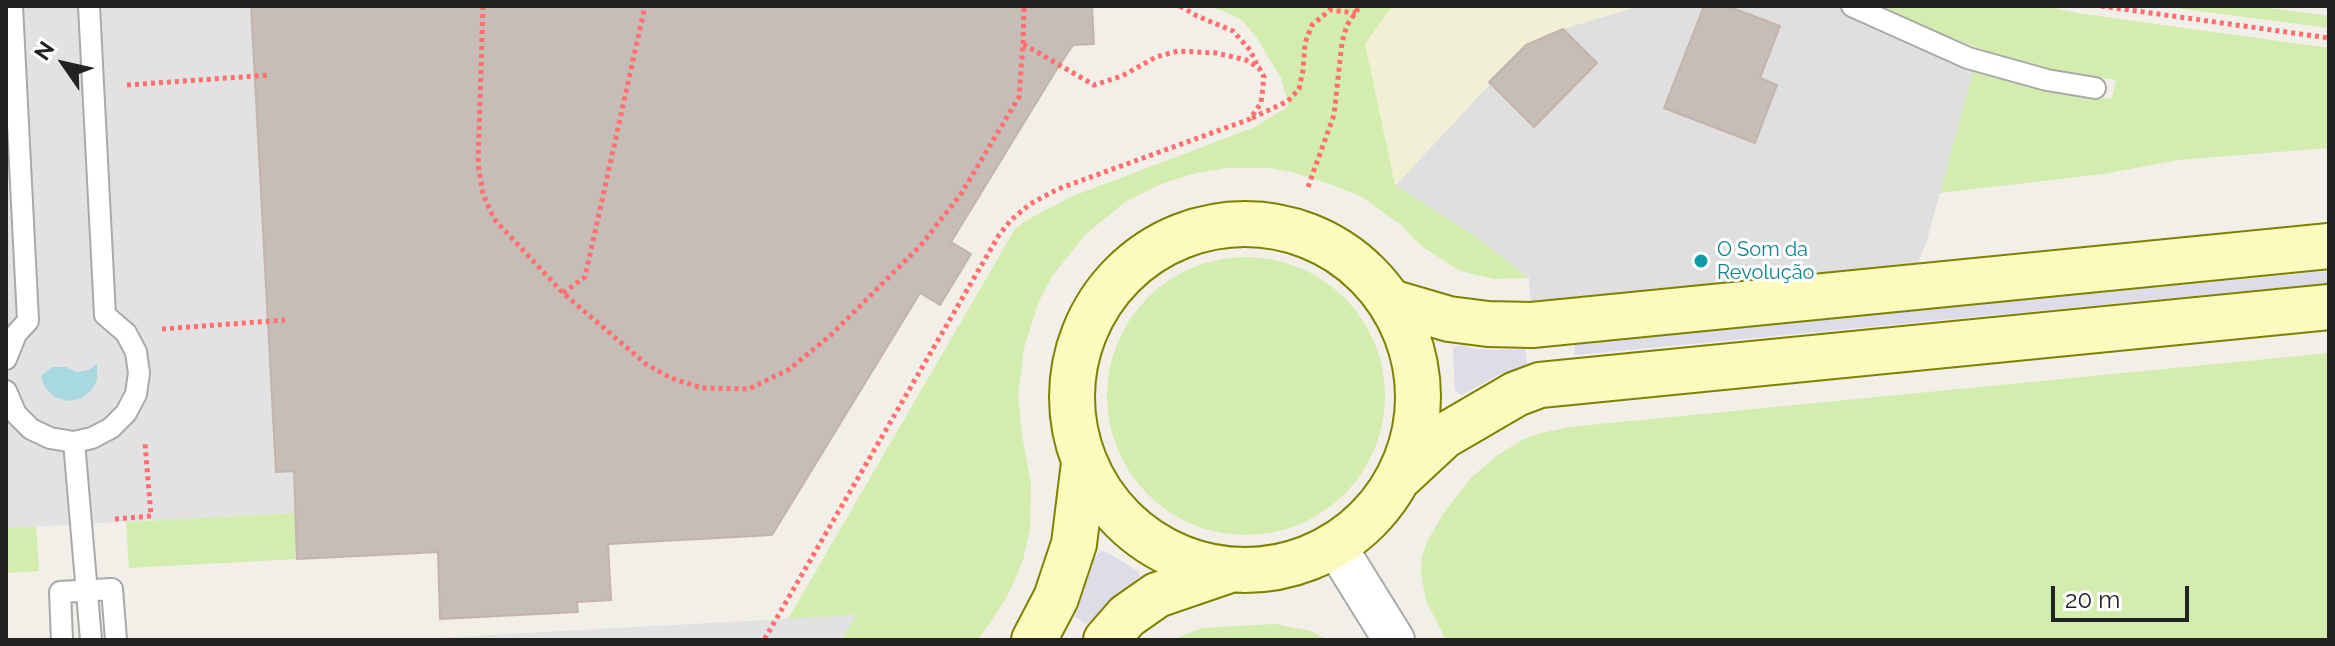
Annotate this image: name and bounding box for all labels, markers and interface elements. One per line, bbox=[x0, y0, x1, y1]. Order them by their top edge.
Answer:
north arrow bbox=[24, 24, 104, 104]
text: N bbox=[29, 36, 60, 65]
place label: O Som da Revolução bbox=[1717, 238, 1814, 285]
marker: O Som da Revolução bbox=[1692, 252, 1710, 270]
scale bar bbox=[2055, 570, 2193, 620]
text: 20 m bbox=[2065, 585, 2120, 614]

